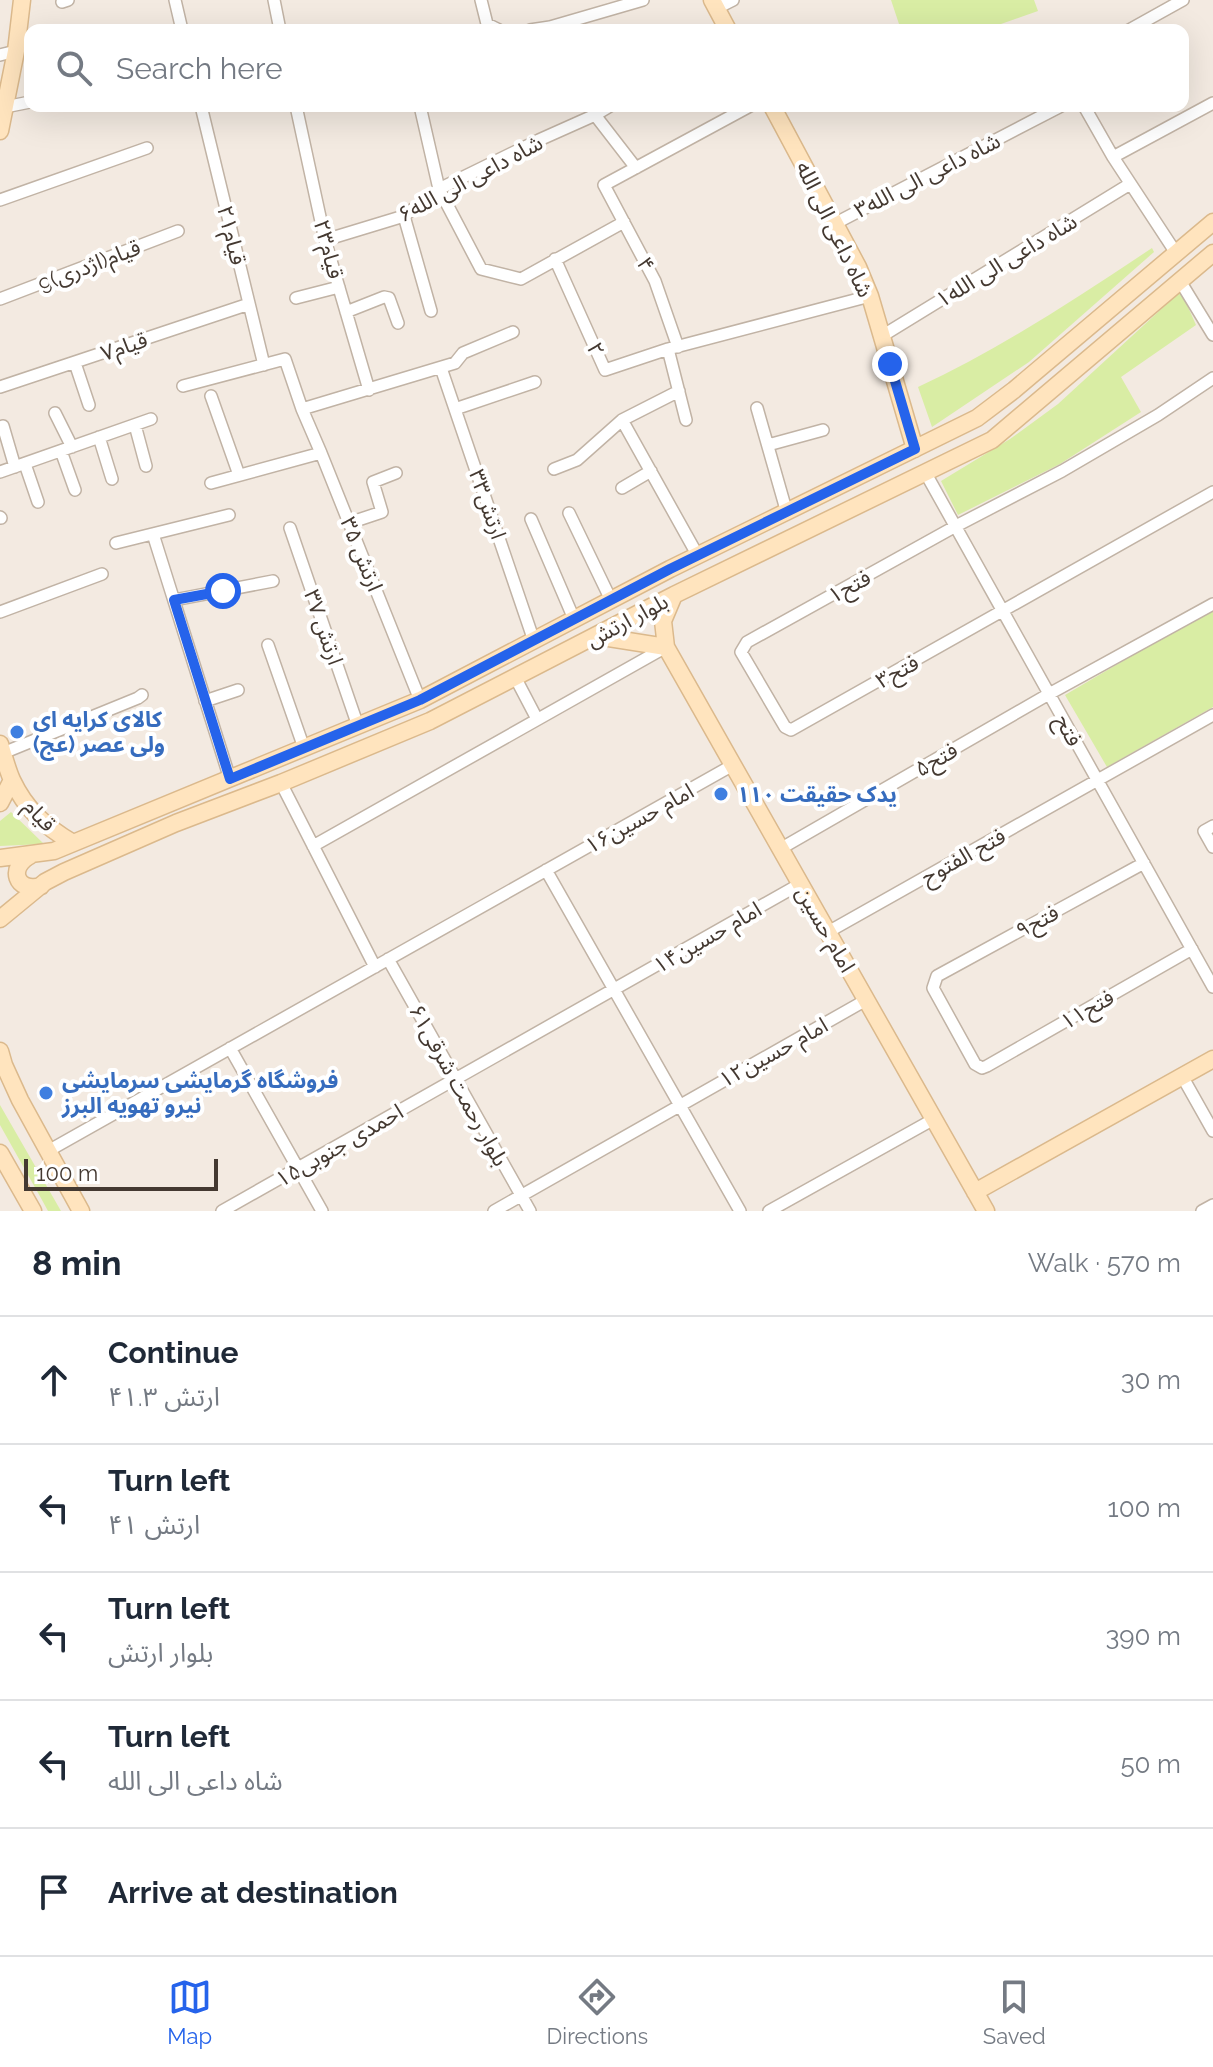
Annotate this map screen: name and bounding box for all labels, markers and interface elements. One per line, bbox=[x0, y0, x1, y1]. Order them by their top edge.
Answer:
search box bbox=[24, 24, 1189, 112]
icon: search bbox=[52, 46, 96, 90]
text: Search here bbox=[116, 51, 283, 86]
street label: شاه داعی الی الله۳ bbox=[850, 127, 1004, 223]
street label: شاه داعی الی الله۶ bbox=[393, 129, 547, 227]
street label: شاه داعی الی الله bbox=[791, 157, 879, 301]
street label: قیام۲۱ bbox=[208, 203, 252, 268]
street label: شاه داعی الی الله۱ bbox=[931, 208, 1081, 312]
street label: قیام۲۳ bbox=[305, 217, 349, 283]
street label: قیام(اژدری)9 bbox=[34, 234, 145, 300]
street label: ۴ bbox=[632, 252, 660, 276]
street label: قیام۷ bbox=[97, 326, 152, 370]
street label: ۲ bbox=[582, 338, 610, 360]
route end bbox=[872, 346, 908, 382]
street label: ارتش۳۳ bbox=[463, 466, 512, 543]
street label: ارتش ۳۵ bbox=[334, 513, 389, 595]
street label: ۱فتح bbox=[823, 564, 877, 612]
route start bbox=[205, 573, 241, 609]
street label: ارتش ۳۷ bbox=[298, 586, 349, 668]
street label: بلوار ارتش bbox=[582, 588, 673, 653]
street label: ۳فتح bbox=[871, 649, 925, 697]
place label: کالای کرایه ای ولی عصر (عج) bbox=[33, 706, 165, 761]
street label: فتح bbox=[1046, 710, 1088, 752]
marker: کالای کرایه ای ولی عصر (عج) bbox=[8, 723, 26, 741]
street label: ۵فتح bbox=[910, 737, 964, 785]
street label: امام حسین۱۶ bbox=[580, 777, 700, 862]
place label: یدک حقیقت ۱۱۰ bbox=[737, 781, 897, 807]
marker: یدک حقیقت ۱۱۰ bbox=[712, 785, 730, 803]
street label: قیام bbox=[16, 793, 61, 839]
street label: فتح الفتوح bbox=[916, 822, 1012, 893]
street label: امام حسین bbox=[787, 881, 861, 979]
street label: امام حسین۱۴ bbox=[648, 896, 768, 982]
street label: ۹فتح bbox=[1011, 899, 1065, 947]
street label: ۱۱فتح bbox=[1056, 983, 1120, 1038]
street label: بلوار رحمت شرقی۶۱ bbox=[403, 1000, 514, 1171]
street label: امام حسین۱۲ bbox=[714, 1011, 834, 1096]
place label: فروشگاه گرمایشی سرمایشی نیرو تهویه البرز bbox=[61, 1067, 338, 1119]
marker: فروشگاه گرمایشی سرمایشی نیرو تهویه البرز bbox=[37, 1084, 55, 1102]
street label: احمدی جنوبی۱۵ bbox=[271, 1098, 407, 1192]
scale bar bbox=[24, 1155, 218, 1191]
text: 100 m bbox=[36, 1160, 98, 1186]
text: 8 min bbox=[32, 1243, 122, 1283]
text: Walk · 570 m bbox=[1028, 1248, 1181, 1278]
text: Continue bbox=[108, 1335, 239, 1370]
icon: ahead bbox=[32, 1358, 76, 1402]
text: 30 m bbox=[1121, 1365, 1181, 1395]
text: ارتش ۴۱.۳ bbox=[108, 1382, 220, 1412]
text: Turn left bbox=[108, 1463, 230, 1498]
icon: left bbox=[32, 1486, 76, 1530]
text: 100 m bbox=[1108, 1493, 1181, 1523]
text: ارتش ۴۱ bbox=[108, 1510, 200, 1540]
text: Turn left bbox=[108, 1591, 230, 1626]
icon: left bbox=[32, 1614, 76, 1658]
text: 390 m bbox=[1105, 1621, 1181, 1651]
text: بلوار ارتش bbox=[108, 1638, 213, 1668]
text: Turn left bbox=[108, 1719, 230, 1754]
icon: left bbox=[32, 1742, 76, 1786]
text: 50 m bbox=[1120, 1749, 1181, 1779]
text: شاه داعی الی الله bbox=[108, 1766, 283, 1796]
icon: arrive bbox=[32, 1870, 76, 1914]
text: Arrive at destination bbox=[108, 1875, 398, 1910]
tab: Map bbox=[167, 1975, 212, 2049]
tab: Directions bbox=[547, 1975, 648, 2049]
tab: Saved bbox=[983, 1975, 1046, 2049]

